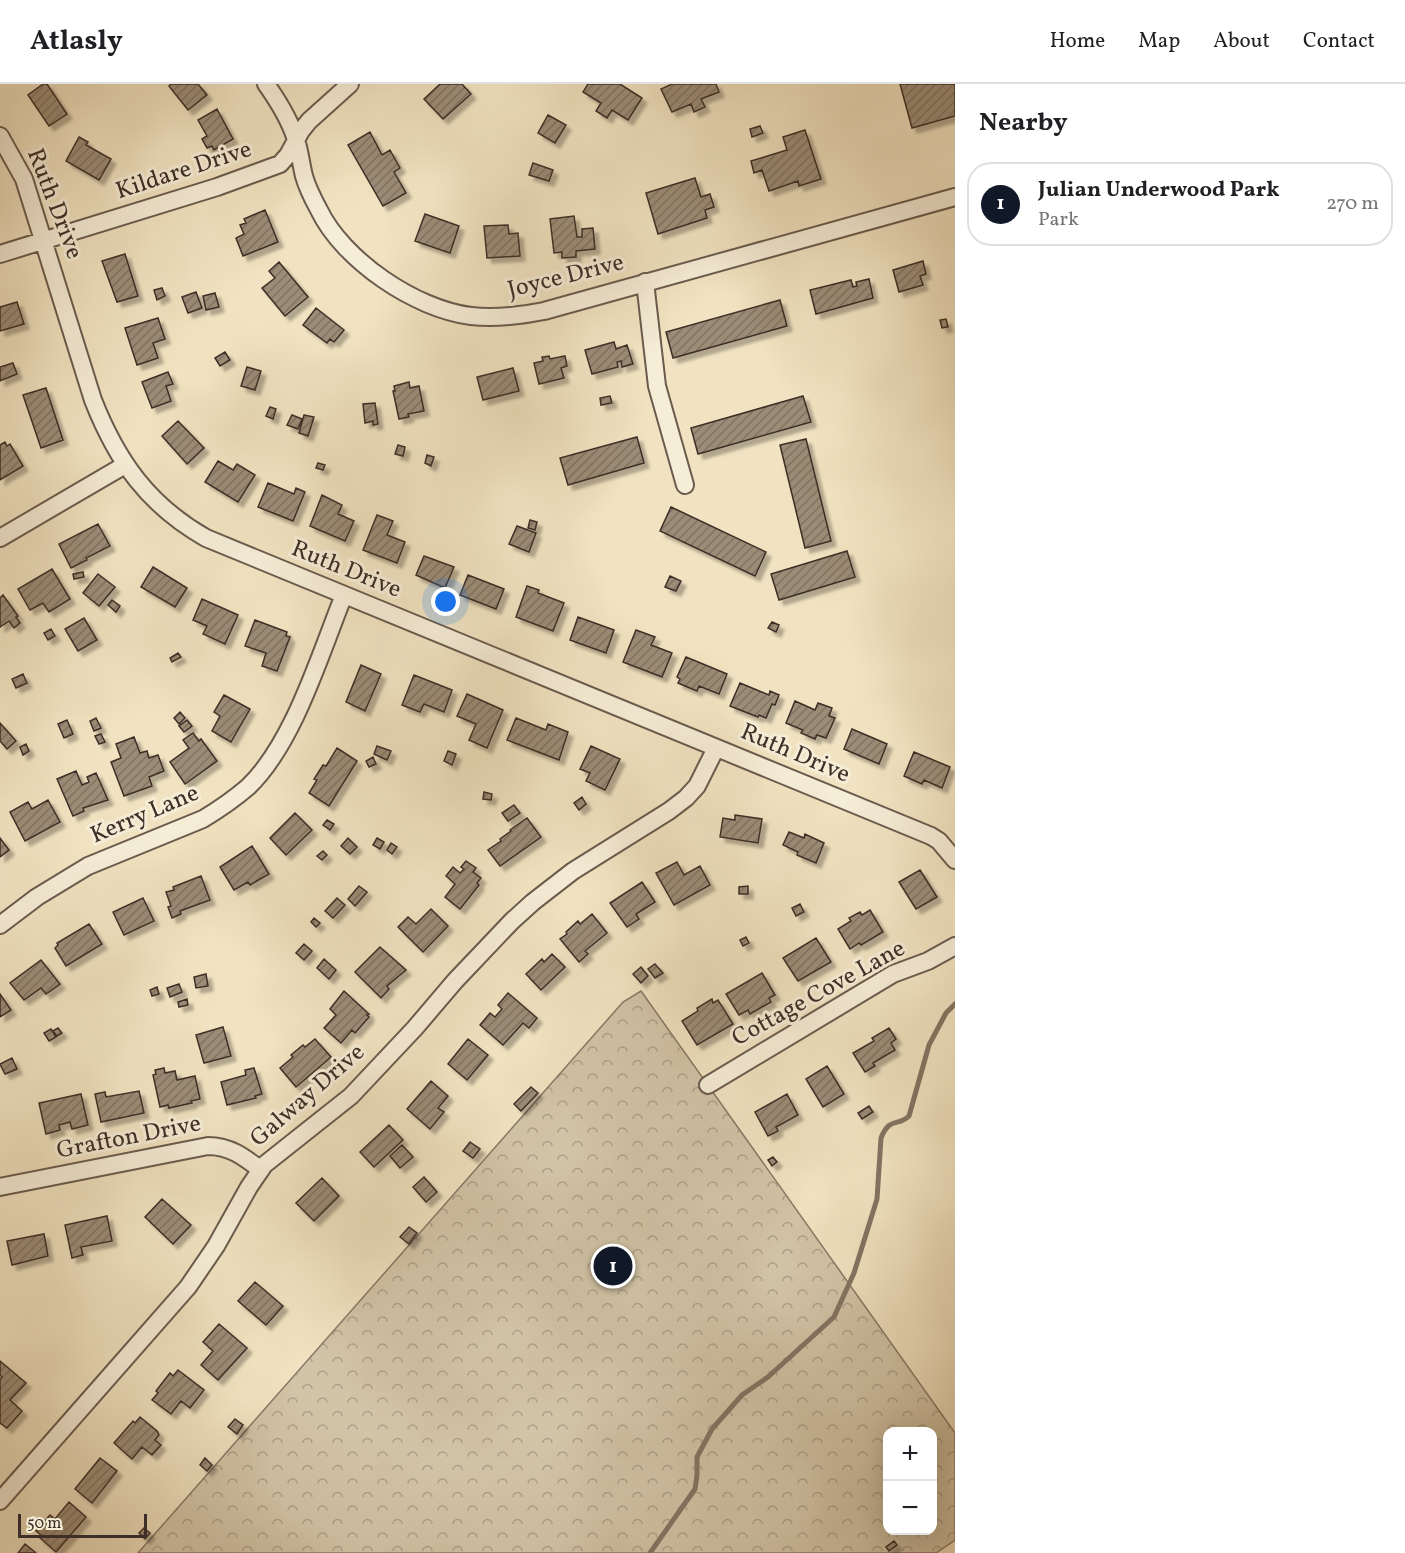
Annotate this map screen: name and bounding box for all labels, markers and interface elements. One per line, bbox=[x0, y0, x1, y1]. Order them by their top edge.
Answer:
text: Atlasly bbox=[30, 22, 123, 61]
text: Home bbox=[1050, 27, 1105, 56]
text: Map bbox=[1138, 27, 1180, 56]
text: About bbox=[1213, 27, 1270, 56]
text: Contact bbox=[1303, 27, 1375, 56]
text: Nearby bbox=[979, 105, 1068, 141]
street label: Kildare Drive bbox=[112, 133, 256, 209]
street label: Ruth Drive bbox=[17, 144, 91, 264]
text: Julian Underwood Park bbox=[1038, 175, 1280, 206]
text: 1 bbox=[996, 190, 1005, 218]
text: 270 m bbox=[1326, 190, 1379, 218]
text: Park bbox=[1038, 206, 1079, 234]
street label: Joyce Drive bbox=[504, 246, 628, 308]
street label: Ruth Drive bbox=[286, 532, 406, 608]
your location bbox=[431, 587, 460, 616]
street label: Ruth Drive bbox=[735, 716, 855, 792]
street label: Kerry Lane bbox=[85, 777, 205, 853]
street label: Cottage Cove Lane bbox=[726, 932, 912, 1056]
street label: Galway Drive bbox=[243, 1037, 373, 1155]
street label: Grafton Drive bbox=[54, 1107, 204, 1169]
pin: 1 bbox=[594, 1244, 632, 1288]
map controls bbox=[883, 1427, 937, 1535]
button: + bbox=[883, 1427, 937, 1481]
button: − bbox=[883, 1481, 937, 1535]
scale bar bbox=[18, 1511, 147, 1538]
text: 50 m bbox=[27, 1513, 61, 1535]

